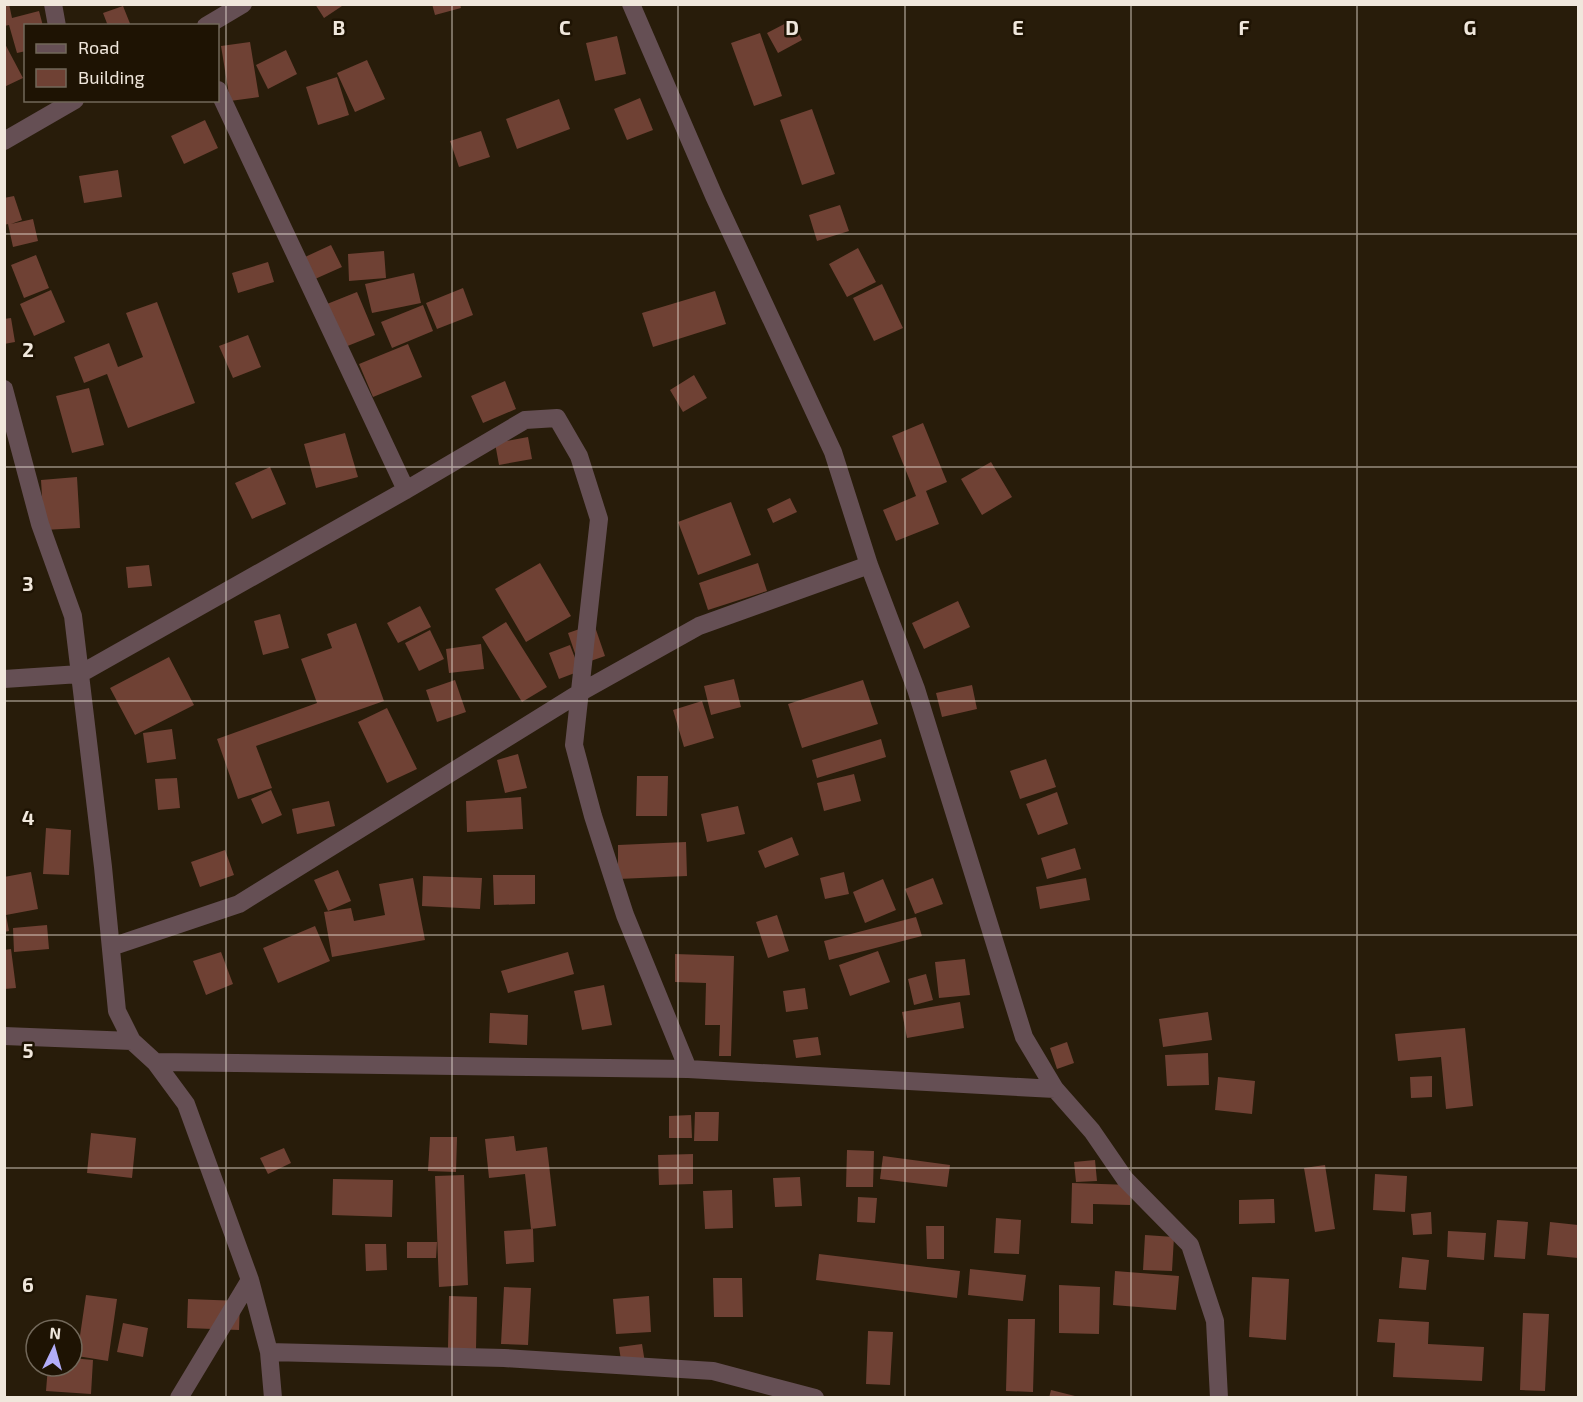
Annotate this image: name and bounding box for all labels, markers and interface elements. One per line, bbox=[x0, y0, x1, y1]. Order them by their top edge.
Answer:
text: B bbox=[333, 15, 345, 39]
text: C bbox=[559, 15, 571, 39]
text: D bbox=[785, 15, 799, 39]
text: E bbox=[1012, 15, 1024, 39]
text: F bbox=[1238, 15, 1250, 39]
text: G bbox=[1464, 15, 1476, 39]
legend bbox=[24, 24, 219, 102]
text: Road bbox=[78, 36, 119, 58]
text: Building bbox=[78, 66, 145, 88]
text: 2 bbox=[22, 337, 34, 361]
text: 3 bbox=[22, 571, 34, 595]
text: 4 bbox=[22, 805, 35, 829]
text: 5 bbox=[22, 1038, 34, 1062]
text: 6 bbox=[22, 1272, 34, 1296]
north arrow bbox=[24, 1318, 84, 1378]
text: N bbox=[49, 1323, 62, 1343]

